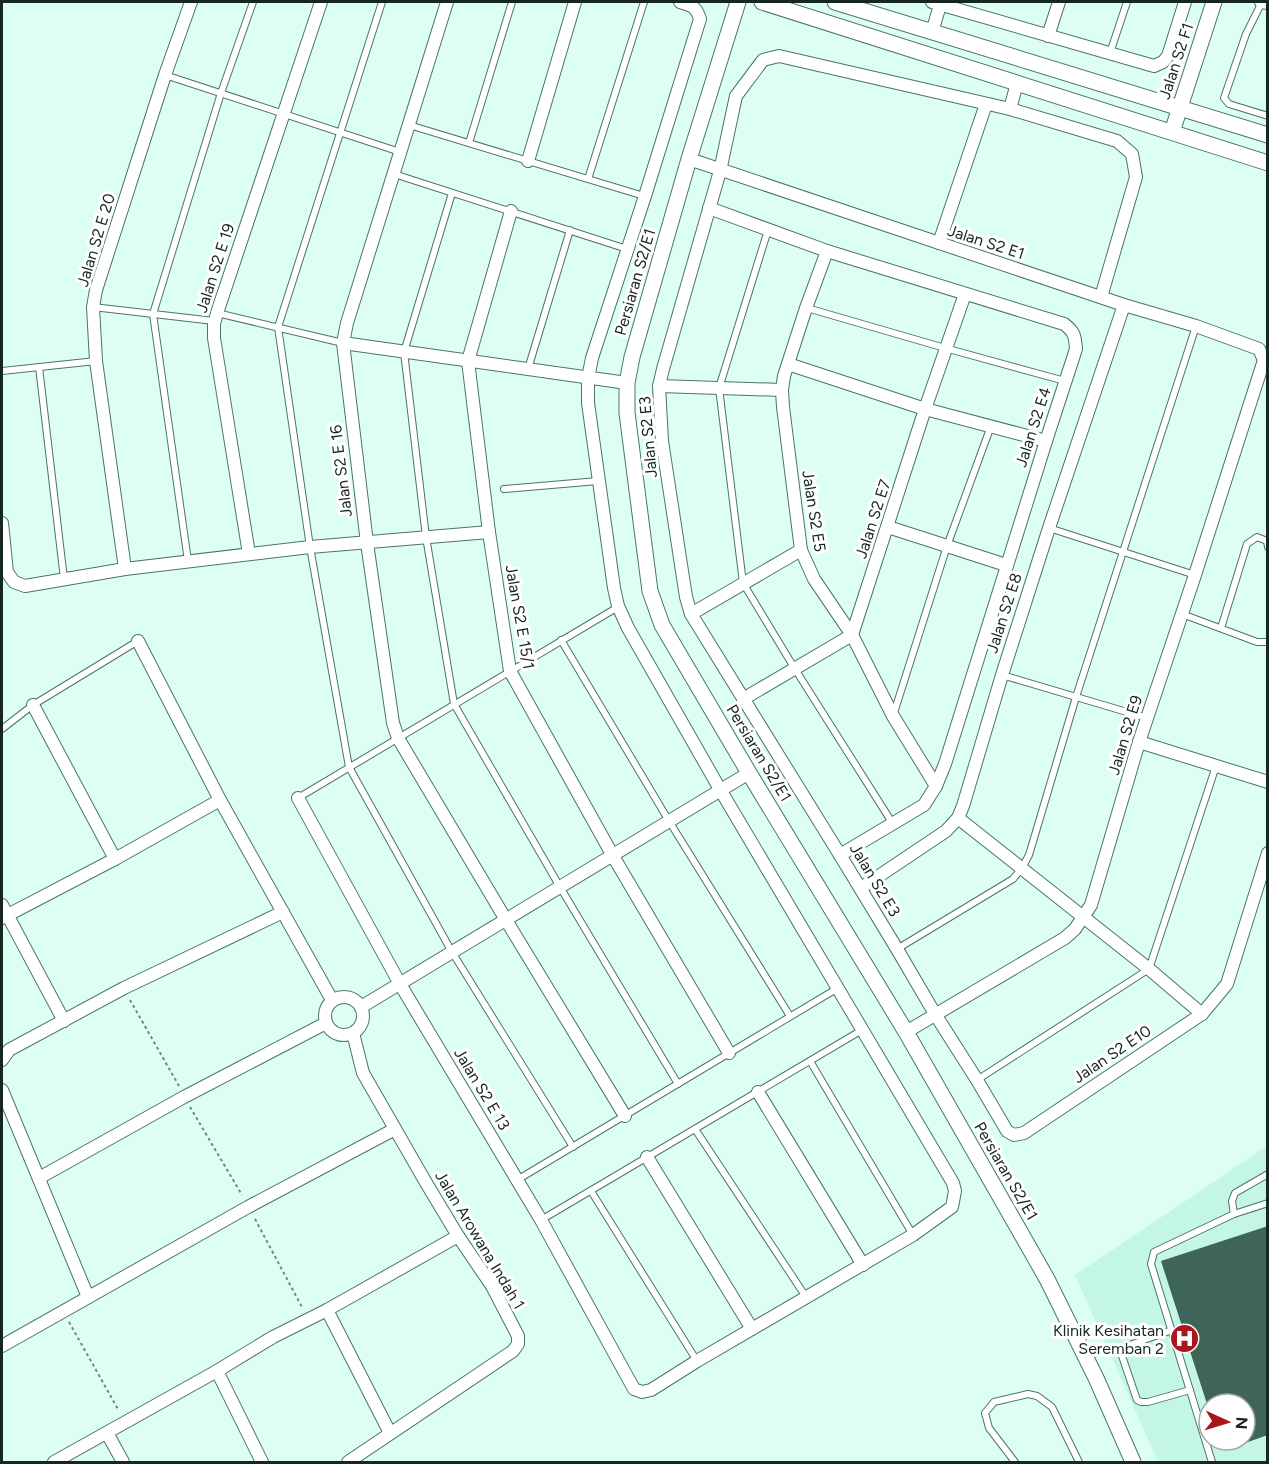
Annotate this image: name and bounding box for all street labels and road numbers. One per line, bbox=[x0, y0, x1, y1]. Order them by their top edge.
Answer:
street label: Jalan S2 F1 bbox=[1155, 21, 1197, 101]
street label: Jalan S2 E 20 bbox=[73, 191, 119, 289]
street label: Jalan S2 E 19 bbox=[192, 221, 238, 315]
street label: Jalan S2 E1 bbox=[945, 221, 1027, 263]
street label: Persiaran S2/E1 bbox=[611, 226, 659, 338]
street label: Jalan S2 E4 bbox=[1011, 384, 1055, 469]
street label: Jalan S2 E3 bbox=[635, 395, 661, 479]
street label: Jalan S2 E 16 bbox=[326, 424, 356, 518]
street label: Jalan S2 E5 bbox=[798, 469, 830, 553]
street label: Jalan S2 E7 bbox=[851, 477, 895, 561]
street label: Jalan S2 E 15/1 bbox=[501, 563, 539, 671]
street label: Jalan S2 E8 bbox=[982, 571, 1026, 655]
street label: Jalan S2 E9 bbox=[1104, 693, 1146, 777]
street label: Persiaran S2/E1 bbox=[723, 701, 795, 805]
street label: Jalan S2 E3 bbox=[846, 840, 904, 920]
street label: Jalan S2 E10 bbox=[1069, 1021, 1155, 1087]
street label: Jalan S2 E 13 bbox=[450, 1044, 514, 1134]
street label: Persiaran S2/E1 bbox=[970, 1119, 1042, 1223]
street label: Jalan Arowana Indah 1 bbox=[431, 1167, 529, 1313]

